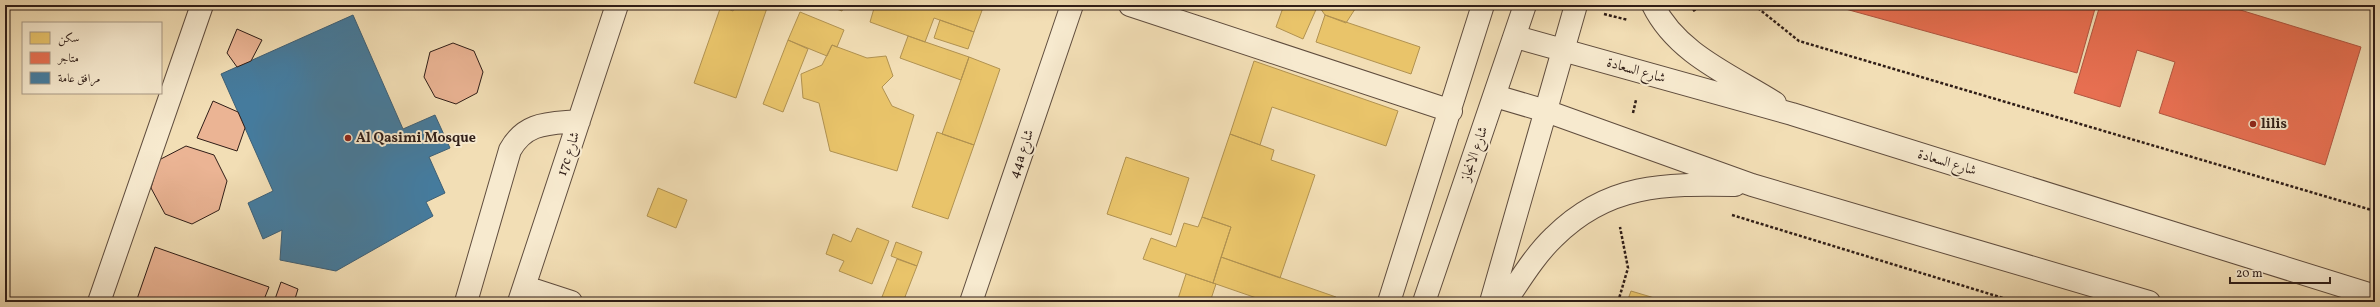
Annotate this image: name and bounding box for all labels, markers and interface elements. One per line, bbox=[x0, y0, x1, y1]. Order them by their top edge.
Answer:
legend bbox=[22, 22, 162, 94]
text: سكن bbox=[58, 31, 79, 47]
text: متاجر bbox=[56, 51, 79, 67]
street label: شارع السعادة bbox=[1604, 54, 1668, 89]
text: مرافق عامة bbox=[58, 71, 100, 87]
place label: lilis bbox=[2261, 115, 2287, 134]
marker: lilis bbox=[2248, 119, 2258, 129]
street label: شارع الانجاز bbox=[1456, 124, 1494, 186]
street label: 44a شارع bbox=[1005, 127, 1040, 181]
place label: Al Qasimi Mosque bbox=[356, 129, 476, 148]
street label: 17c شارع bbox=[553, 129, 586, 179]
marker: Al Qasimi Mosque bbox=[343, 133, 353, 143]
street label: شارع السعادة bbox=[1915, 145, 1979, 182]
scale bar bbox=[2230, 259, 2330, 285]
text: 20 m bbox=[2236, 266, 2263, 282]

